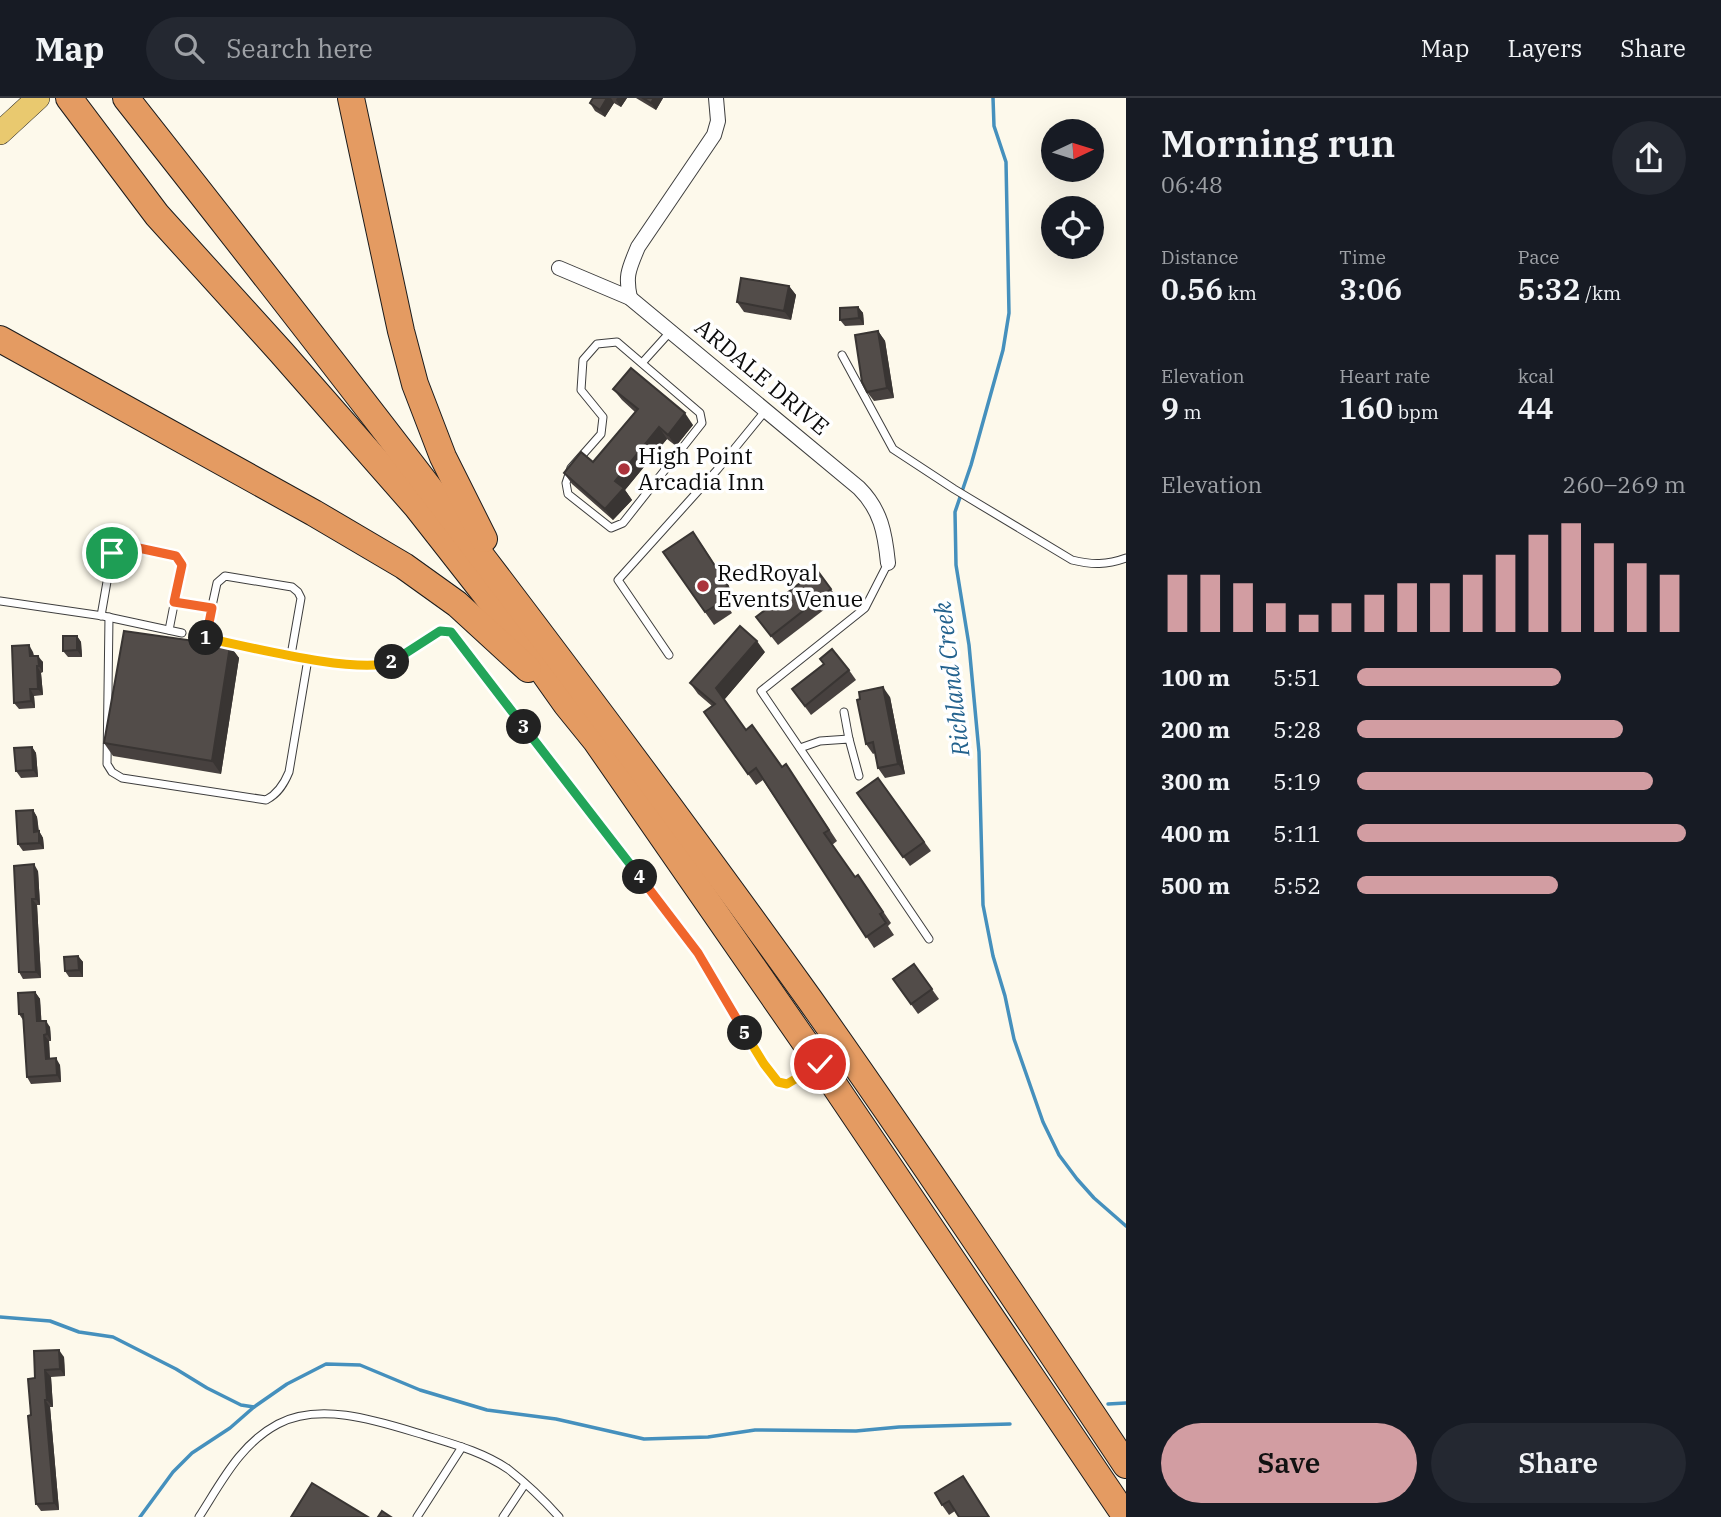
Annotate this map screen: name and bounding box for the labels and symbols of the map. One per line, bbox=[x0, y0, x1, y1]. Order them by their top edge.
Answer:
north arrow bbox=[1041, 119, 1104, 182]
street label: ARDALE DRIVE bbox=[689, 311, 836, 441]
place label: High Point Arcadia Inn bbox=[638, 440, 765, 496]
marker: High Point Arcadia Inn bbox=[616, 461, 632, 477]
pin bbox=[82, 523, 142, 583]
place label: RedRoyal Events Venue bbox=[717, 557, 863, 613]
marker: RedRoyal Events Venue bbox=[695, 578, 711, 594]
water label: Richland Creek bbox=[926, 600, 976, 759]
pin: 1 bbox=[188, 620, 224, 656]
pin: 2 bbox=[374, 644, 410, 680]
pin: 3 bbox=[506, 710, 542, 744]
pin: 4 bbox=[622, 860, 658, 894]
pin: 5 bbox=[728, 1016, 762, 1051]
pin bbox=[790, 1034, 850, 1094]

